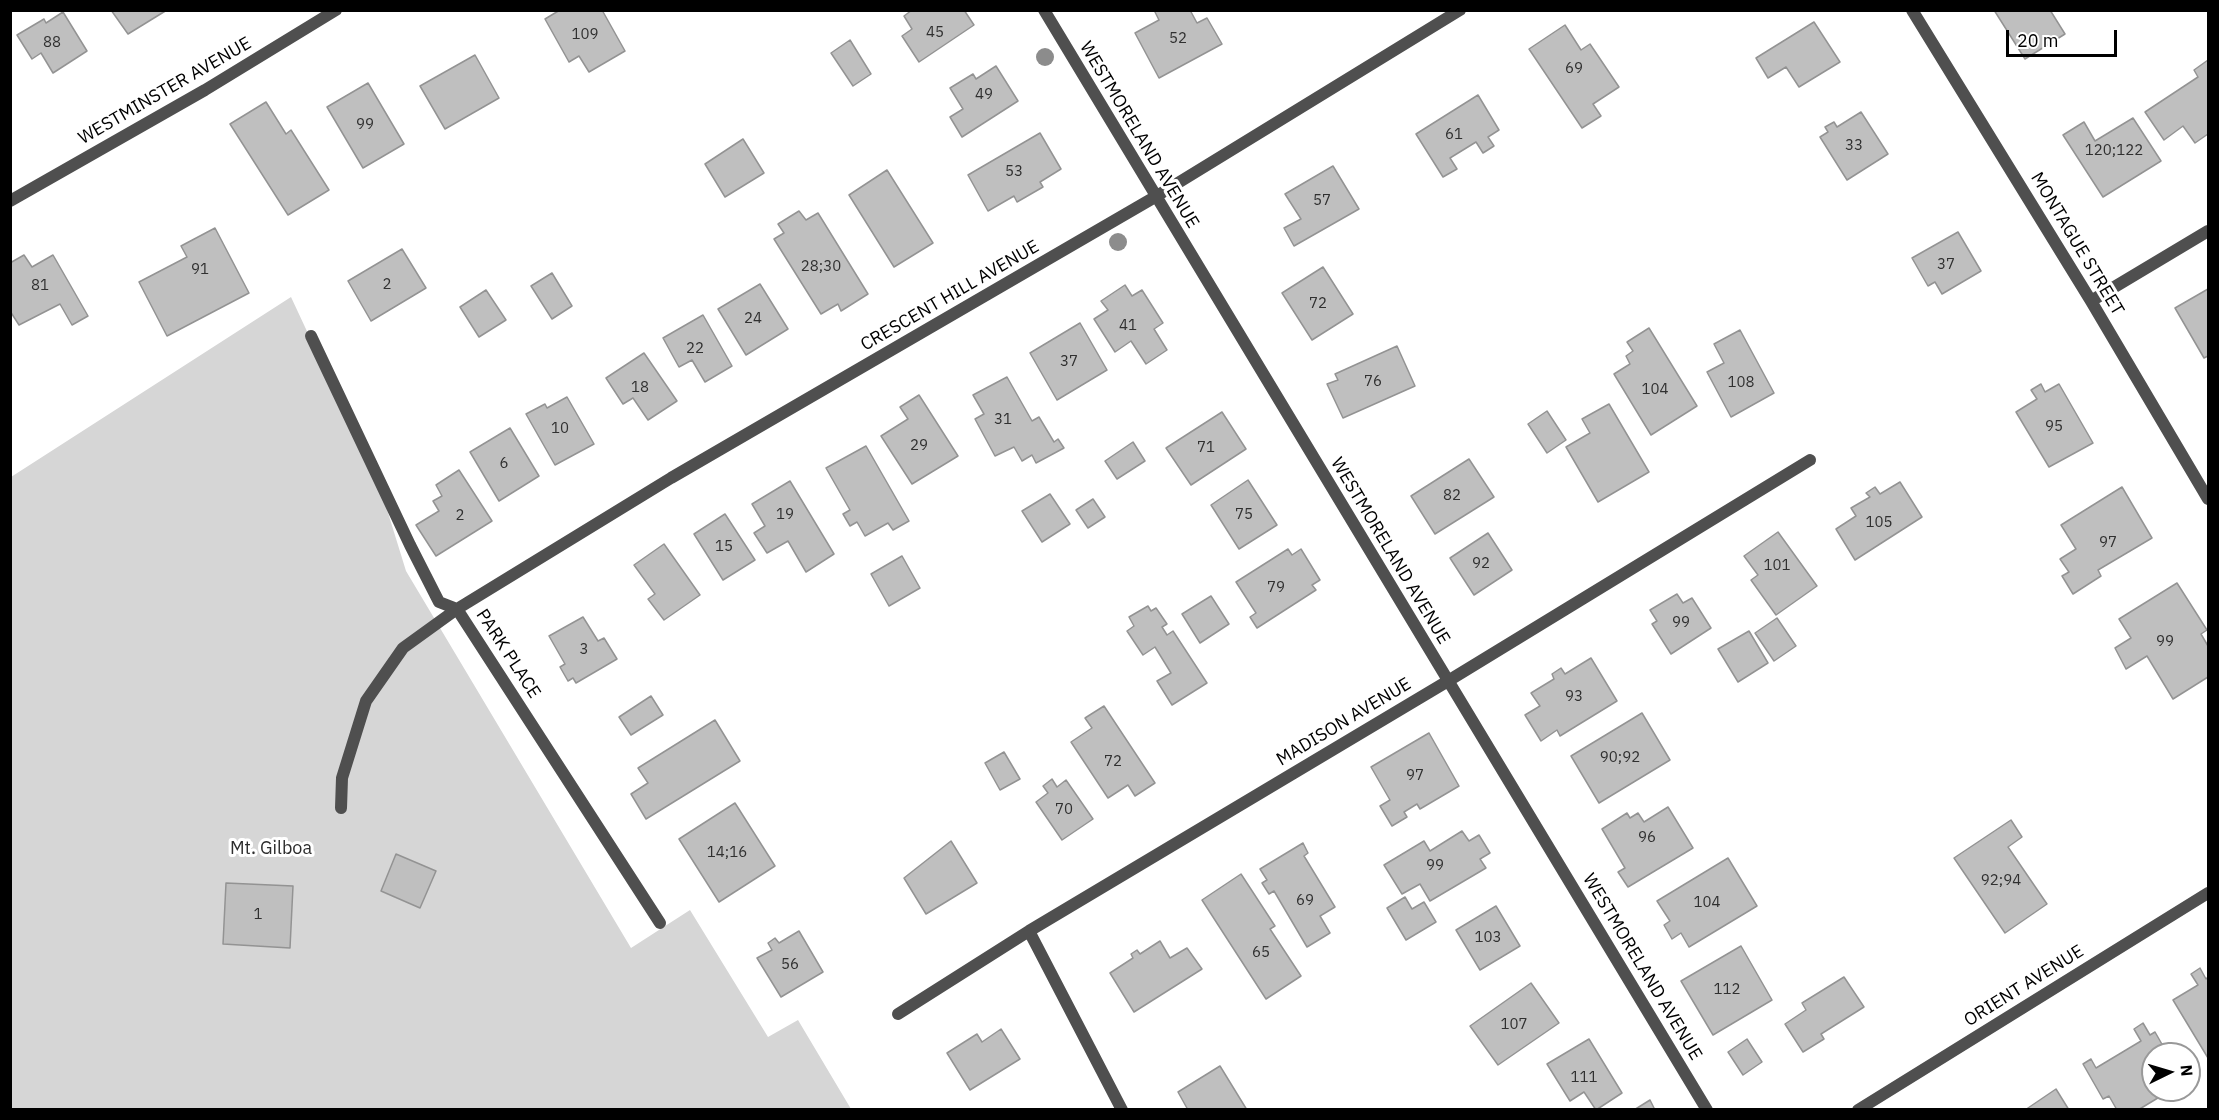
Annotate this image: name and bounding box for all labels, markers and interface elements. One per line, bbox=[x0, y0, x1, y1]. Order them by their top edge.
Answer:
scale bar bbox=[2009, 18, 2120, 56]
house number: 45 bbox=[926, 24, 944, 42]
house number: 109 bbox=[572, 26, 598, 44]
text: 20 m bbox=[2017, 29, 2059, 52]
house number: 52 bbox=[1169, 30, 1187, 48]
street label: WESTMINSTER AVENUE bbox=[75, 33, 255, 149]
house number: 88 bbox=[43, 34, 61, 52]
street label: WESTMORELAND AVENUE bbox=[1075, 38, 1203, 232]
house number: 69 bbox=[1565, 60, 1583, 78]
house number: 49 bbox=[975, 86, 993, 104]
house number: 99 bbox=[356, 116, 374, 134]
house number: 61 bbox=[1445, 126, 1463, 144]
house number: 33 bbox=[1845, 137, 1863, 155]
house number: 120;122 bbox=[2085, 142, 2143, 160]
house number: 53 bbox=[1005, 163, 1023, 181]
street label: MONTAGUE STREET bbox=[2026, 168, 2128, 320]
house number: 57 bbox=[1313, 192, 1331, 210]
street label: CRESCENT HILL AVENUE bbox=[857, 236, 1043, 356]
house number: 37 bbox=[1937, 256, 1955, 274]
house number: 28;30 bbox=[801, 258, 841, 276]
house number: 91 bbox=[191, 261, 209, 279]
house number: 2 bbox=[383, 276, 391, 294]
house number: 81 bbox=[31, 277, 49, 295]
house number: 72 bbox=[1309, 295, 1327, 313]
house number: 24 bbox=[744, 310, 762, 328]
house number: 41 bbox=[1119, 317, 1137, 335]
house number: 22 bbox=[686, 340, 704, 358]
house number: 37 bbox=[1060, 353, 1078, 371]
house number: 76 bbox=[1364, 373, 1382, 391]
house number: 108 bbox=[1728, 374, 1754, 392]
house number: 18 bbox=[631, 379, 649, 397]
house number: 104 bbox=[1642, 381, 1668, 399]
house number: 31 bbox=[994, 411, 1012, 429]
house number: 95 bbox=[2045, 418, 2063, 436]
house number: 10 bbox=[551, 420, 569, 438]
house number: 29 bbox=[910, 437, 928, 455]
house number: 71 bbox=[1197, 439, 1215, 457]
street label: WESTMORELAND AVENUE bbox=[1326, 454, 1454, 648]
house number: 6 bbox=[500, 455, 508, 473]
house number: 82 bbox=[1443, 487, 1461, 505]
house number: 19 bbox=[776, 506, 794, 524]
house number: 75 bbox=[1235, 506, 1253, 524]
house number: 2 bbox=[456, 507, 464, 525]
house number: 105 bbox=[1866, 514, 1892, 532]
house number: 97 bbox=[2099, 534, 2117, 552]
house number: 15 bbox=[715, 538, 733, 556]
house number: 92 bbox=[1472, 555, 1490, 573]
house number: 101 bbox=[1764, 557, 1790, 575]
house number: 79 bbox=[1267, 579, 1285, 597]
street label: PARK PLACE bbox=[471, 605, 545, 703]
house number: 99 bbox=[1672, 614, 1690, 632]
house number: 99 bbox=[2156, 633, 2174, 651]
house number: 3 bbox=[580, 641, 588, 659]
street label: MADISON AVENUE bbox=[1273, 673, 1415, 771]
house number: 93 bbox=[1565, 688, 1583, 706]
house number: 90;92 bbox=[1600, 749, 1640, 767]
house number: 72 bbox=[1104, 753, 1122, 771]
house number: 97 bbox=[1406, 767, 1424, 785]
house number: 70 bbox=[1055, 801, 1073, 819]
house number: 96 bbox=[1638, 829, 1656, 847]
park label: Mt. Gilboa bbox=[230, 838, 312, 860]
house number: 14;16 bbox=[707, 844, 747, 862]
house number: 99 bbox=[1426, 857, 1444, 875]
street label: WESTMORELAND AVENUE bbox=[1578, 870, 1706, 1064]
house number: 92;94 bbox=[1981, 872, 2021, 890]
house number: 69 bbox=[1296, 892, 1314, 910]
house number: 104 bbox=[1694, 894, 1720, 912]
house number: 1 bbox=[254, 906, 262, 924]
house number: 103 bbox=[1475, 929, 1501, 947]
street label: ORIENT AVENUE bbox=[1960, 941, 2088, 1031]
house number: 65 bbox=[1252, 944, 1270, 962]
house number: 56 bbox=[781, 956, 799, 974]
house number: 112 bbox=[1714, 981, 1740, 999]
house number: 107 bbox=[1501, 1016, 1527, 1034]
north arrow bbox=[2141, 1042, 2201, 1102]
text: N bbox=[2176, 1064, 2197, 1077]
house number: 111 bbox=[1571, 1069, 1597, 1087]

